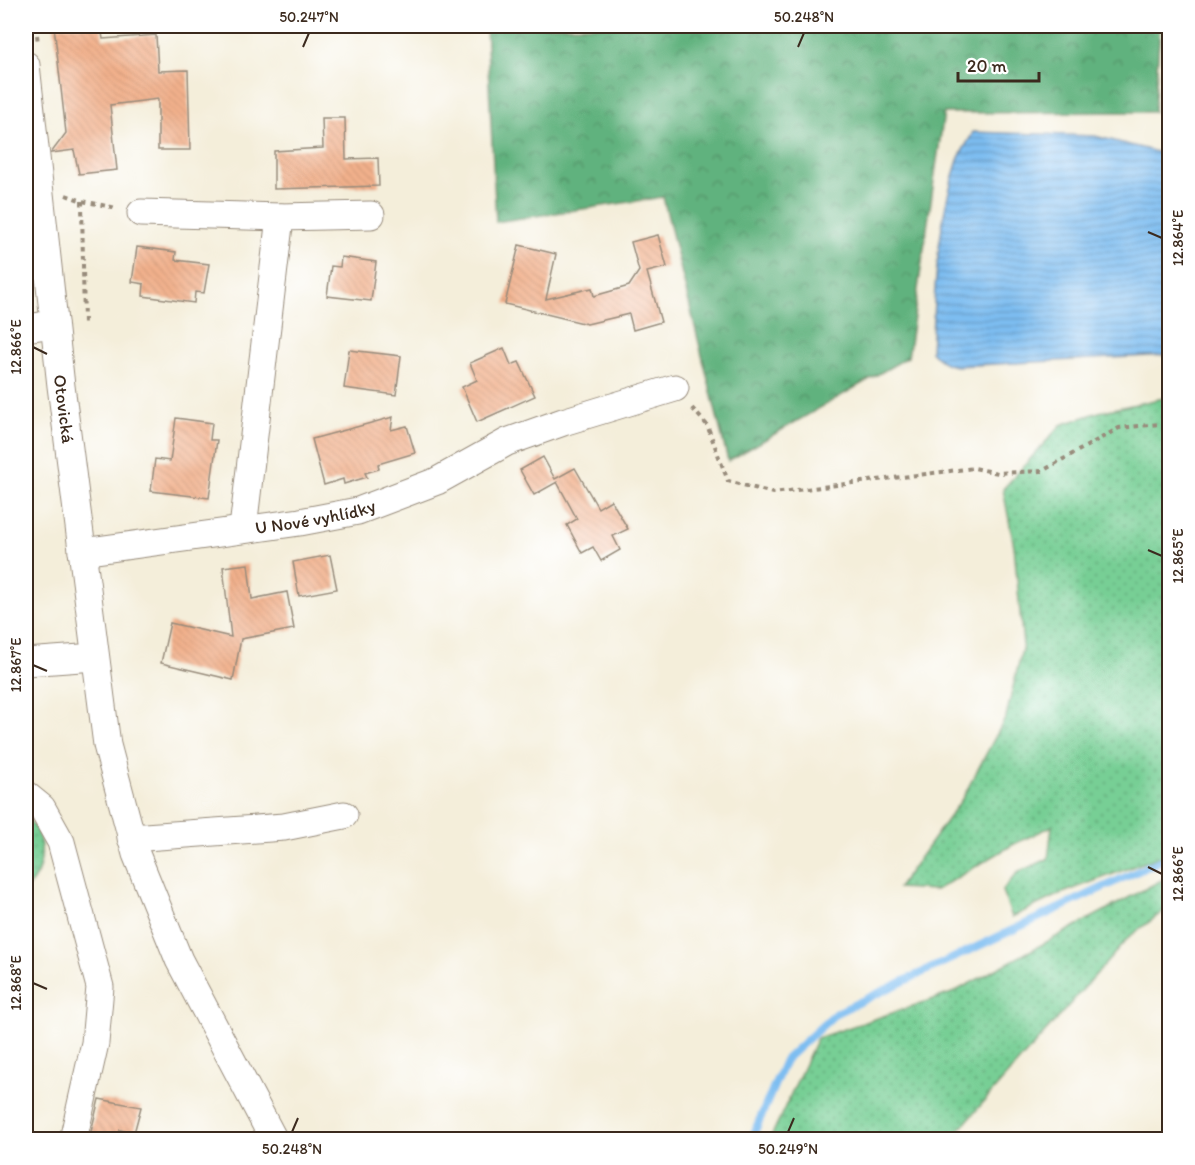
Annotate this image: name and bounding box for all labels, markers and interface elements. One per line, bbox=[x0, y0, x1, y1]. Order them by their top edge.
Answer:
text: 50.247°N bbox=[279, 8, 339, 26]
text: 50.248°N bbox=[774, 8, 834, 26]
scale bar bbox=[958, 45, 1039, 83]
text: 20 m bbox=[967, 55, 1007, 77]
text: 12.864°E bbox=[1169, 210, 1187, 266]
text: 12.866°E bbox=[7, 319, 25, 375]
street label: Otovická bbox=[49, 373, 79, 445]
street label: U Nové vyhlídky bbox=[254, 494, 379, 539]
text: 12.865°E bbox=[1169, 528, 1187, 584]
text: 12.867°E bbox=[7, 638, 25, 692]
text: 12.866°E bbox=[1169, 846, 1187, 902]
text: 12.868°E bbox=[7, 955, 25, 1011]
text: 50.248°N bbox=[262, 1140, 322, 1158]
text: 50.249°N bbox=[758, 1140, 818, 1158]

